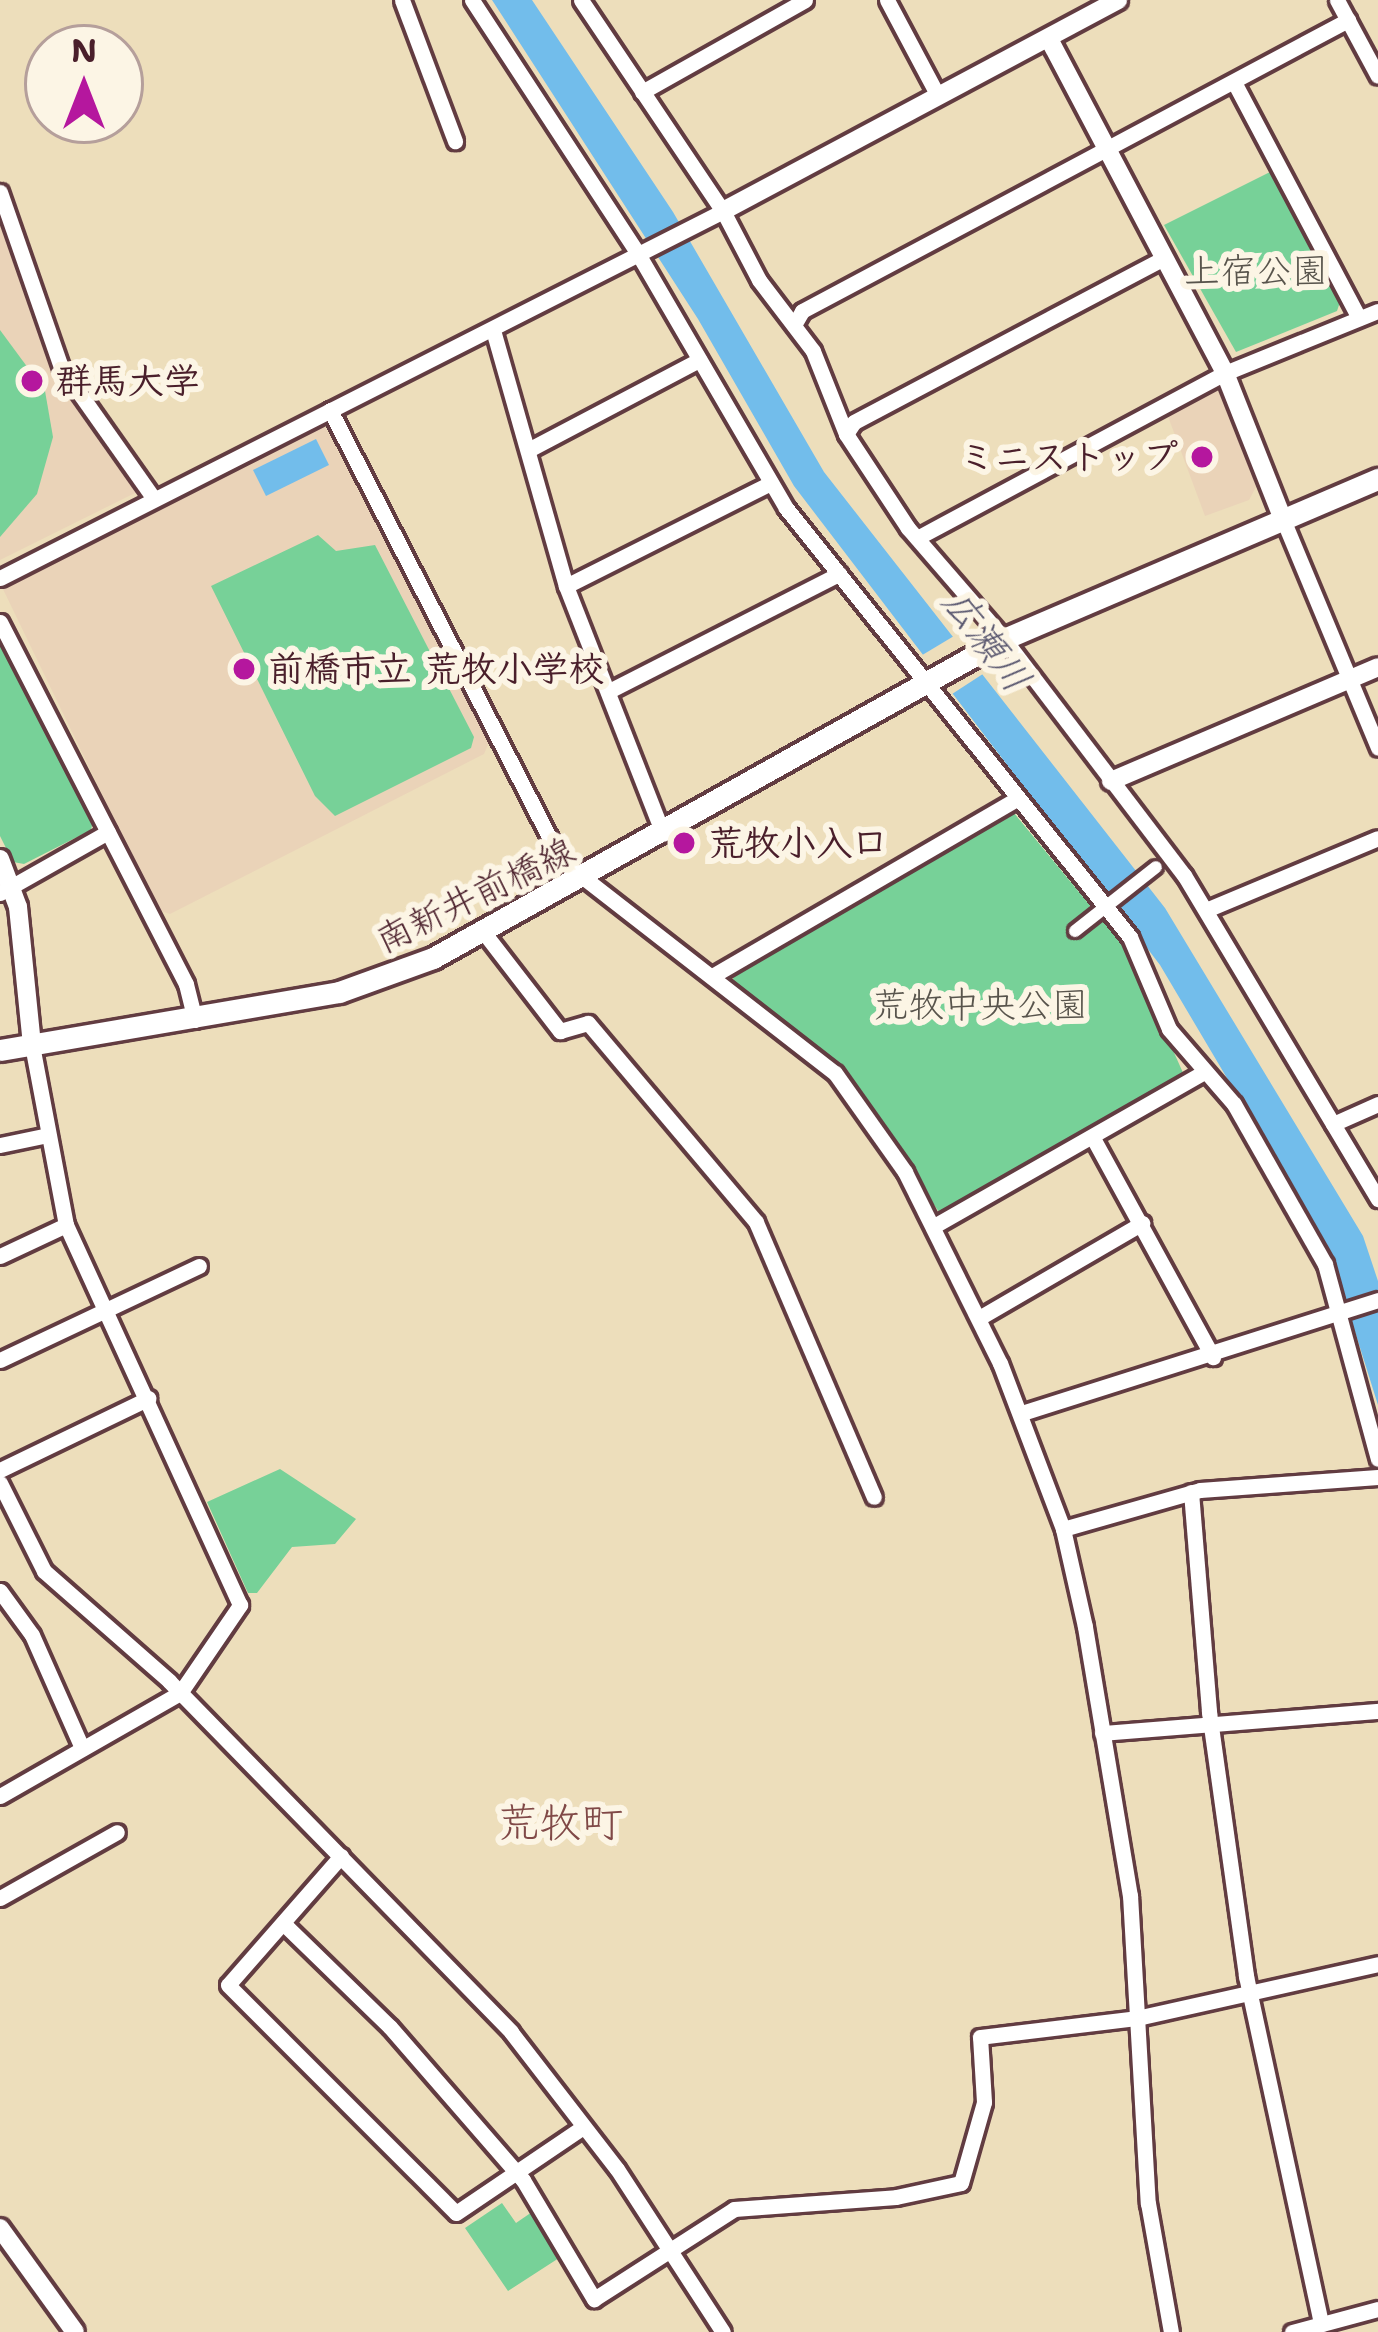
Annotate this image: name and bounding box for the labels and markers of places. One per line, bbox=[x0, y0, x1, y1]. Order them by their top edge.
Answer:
place label: 群馬大学 bbox=[56, 359, 200, 403]
marker: 群馬大学 bbox=[19, 368, 45, 394]
place label: ミニストップ bbox=[962, 435, 1178, 479]
marker: ミニストップ bbox=[1189, 444, 1215, 470]
place label: 前橋市立 荒牧小学校 bbox=[268, 647, 604, 691]
marker: 前橋市立 荒牧小学校 bbox=[231, 656, 257, 682]
place label: 荒牧小入口 bbox=[708, 821, 888, 865]
marker: 荒牧小入口 bbox=[671, 830, 697, 856]

